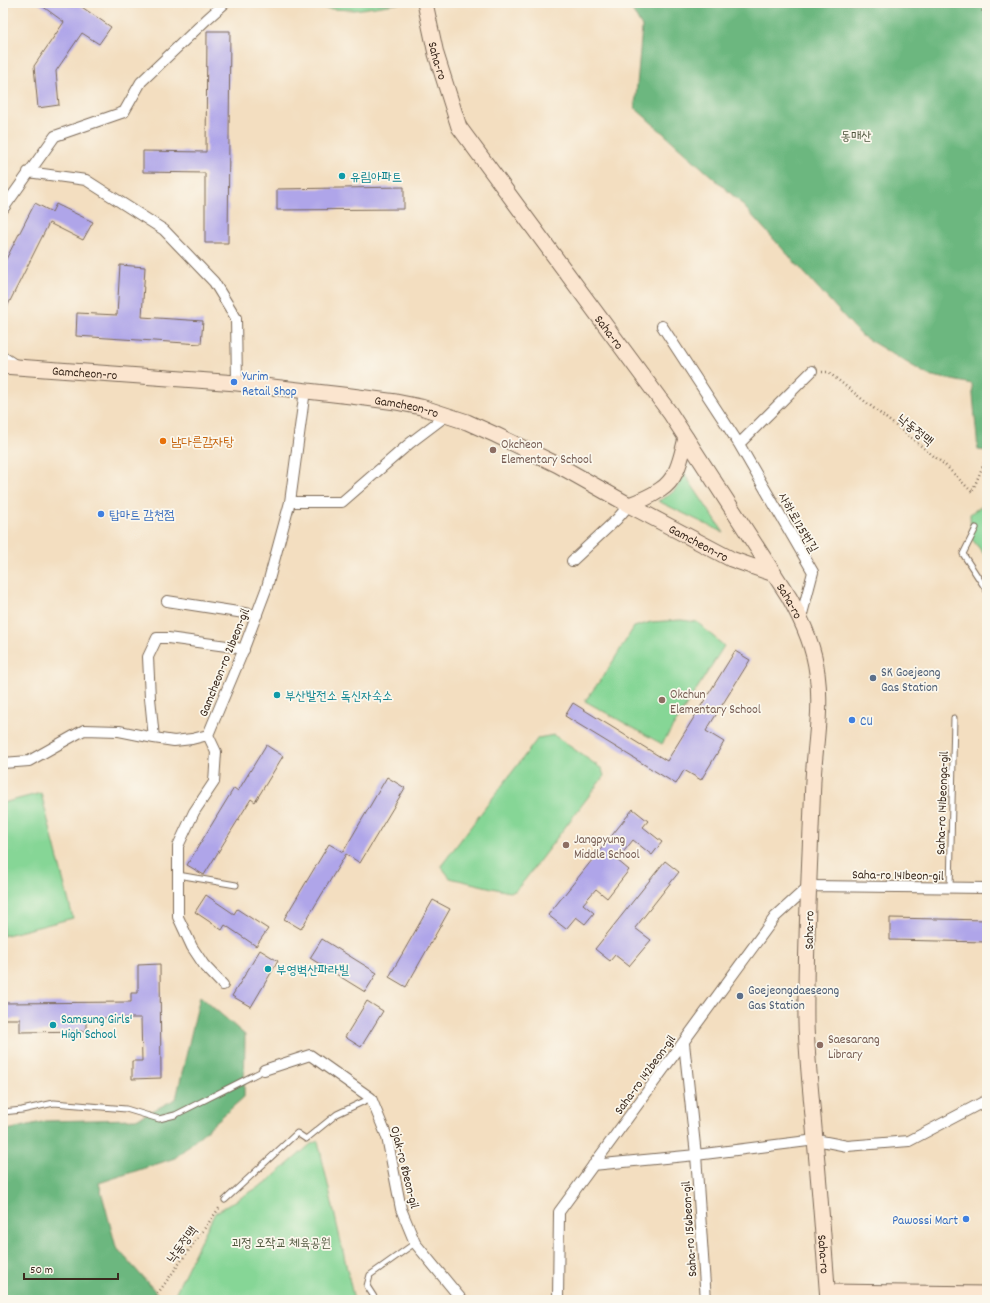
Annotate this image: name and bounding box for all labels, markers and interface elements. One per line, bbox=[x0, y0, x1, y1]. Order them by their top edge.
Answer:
street label: Saha-ro bbox=[422, 40, 451, 83]
park label: 동매산 bbox=[840, 128, 872, 147]
place label: 유림아파트 bbox=[350, 169, 402, 188]
marker: 유림아파트 bbox=[337, 171, 347, 181]
street label: Saha-ro bbox=[589, 312, 627, 355]
street label: Gamcheon-ro bbox=[51, 363, 118, 386]
place label: Yurim Retail Shop bbox=[242, 368, 297, 402]
marker: Yurim Retail Shop bbox=[229, 377, 239, 387]
street label: Gamcheon-ro bbox=[373, 392, 441, 424]
street label: 낙동정맥 bbox=[892, 410, 937, 451]
place label: 남다른감자탕 bbox=[171, 434, 234, 453]
marker: 남다른감자탕 bbox=[158, 436, 168, 446]
place label: Okcheon Elementary School bbox=[501, 436, 592, 470]
marker: Okcheon Elementary School bbox=[488, 445, 498, 455]
street label: 사하로125번길 bbox=[771, 489, 822, 557]
place label: 탑마트 감천점 bbox=[109, 507, 175, 526]
marker: 탑마트 감천점 bbox=[96, 509, 106, 519]
street label: Gamcheon-ro bbox=[664, 521, 731, 568]
street label: Saha-ro bbox=[770, 580, 806, 623]
street label: Gamcheon-ro 21beon-gil bbox=[195, 606, 256, 720]
place label: SK Goejeong Gas Station bbox=[881, 664, 941, 698]
marker: SK Goejeong Gas Station bbox=[868, 673, 878, 683]
place label: Okchun Elementary School bbox=[670, 686, 761, 720]
place label: 부산발전소 독신자숙소 bbox=[285, 688, 393, 707]
marker: 부산발전소 독신자숙소 bbox=[272, 690, 282, 700]
marker: Okchun Elementary School bbox=[657, 695, 667, 705]
place label: CU bbox=[860, 713, 873, 732]
marker: CU bbox=[847, 715, 857, 725]
street label: Saha-ro 141beonga-gil bbox=[932, 751, 955, 855]
place label: Jangpyung Middle School bbox=[574, 831, 640, 865]
marker: Jangpyung Middle School bbox=[561, 840, 571, 850]
street label: Saha-ro 141beon-gil bbox=[852, 866, 944, 887]
street label: Saha-ro bbox=[801, 910, 820, 950]
place label: 부영벽산파라빌 bbox=[276, 962, 350, 981]
marker: 부영벽산파라빌 bbox=[263, 964, 273, 974]
place label: Goejeongdaeseong Gas Station bbox=[748, 982, 840, 1016]
marker: Goejeongdaeseong Gas Station bbox=[735, 991, 745, 1001]
place label: Samsung Girls' High School bbox=[61, 1011, 132, 1045]
marker: Samsung Girls' High School bbox=[48, 1020, 58, 1030]
place label: Saesarang Library bbox=[828, 1031, 880, 1065]
street label: Saha-ro 142beon-gil bbox=[611, 1032, 682, 1119]
marker: Saesarang Library bbox=[815, 1040, 825, 1050]
street label: Ojak-ro 8beon-gil bbox=[384, 1124, 423, 1211]
street label: Saha-ro 156beon-gil bbox=[678, 1180, 703, 1277]
place label: Pawossi Mart bbox=[892, 1212, 958, 1231]
marker: Pawossi Mart bbox=[961, 1214, 971, 1224]
street label: 낙동정맥 bbox=[163, 1223, 203, 1268]
street label: Saha-ro bbox=[811, 1234, 833, 1275]
park label: 괴정 오작교 체육공원 bbox=[231, 1235, 331, 1254]
scale bar bbox=[24, 1255, 118, 1281]
text: 50 m bbox=[30, 1262, 53, 1279]

